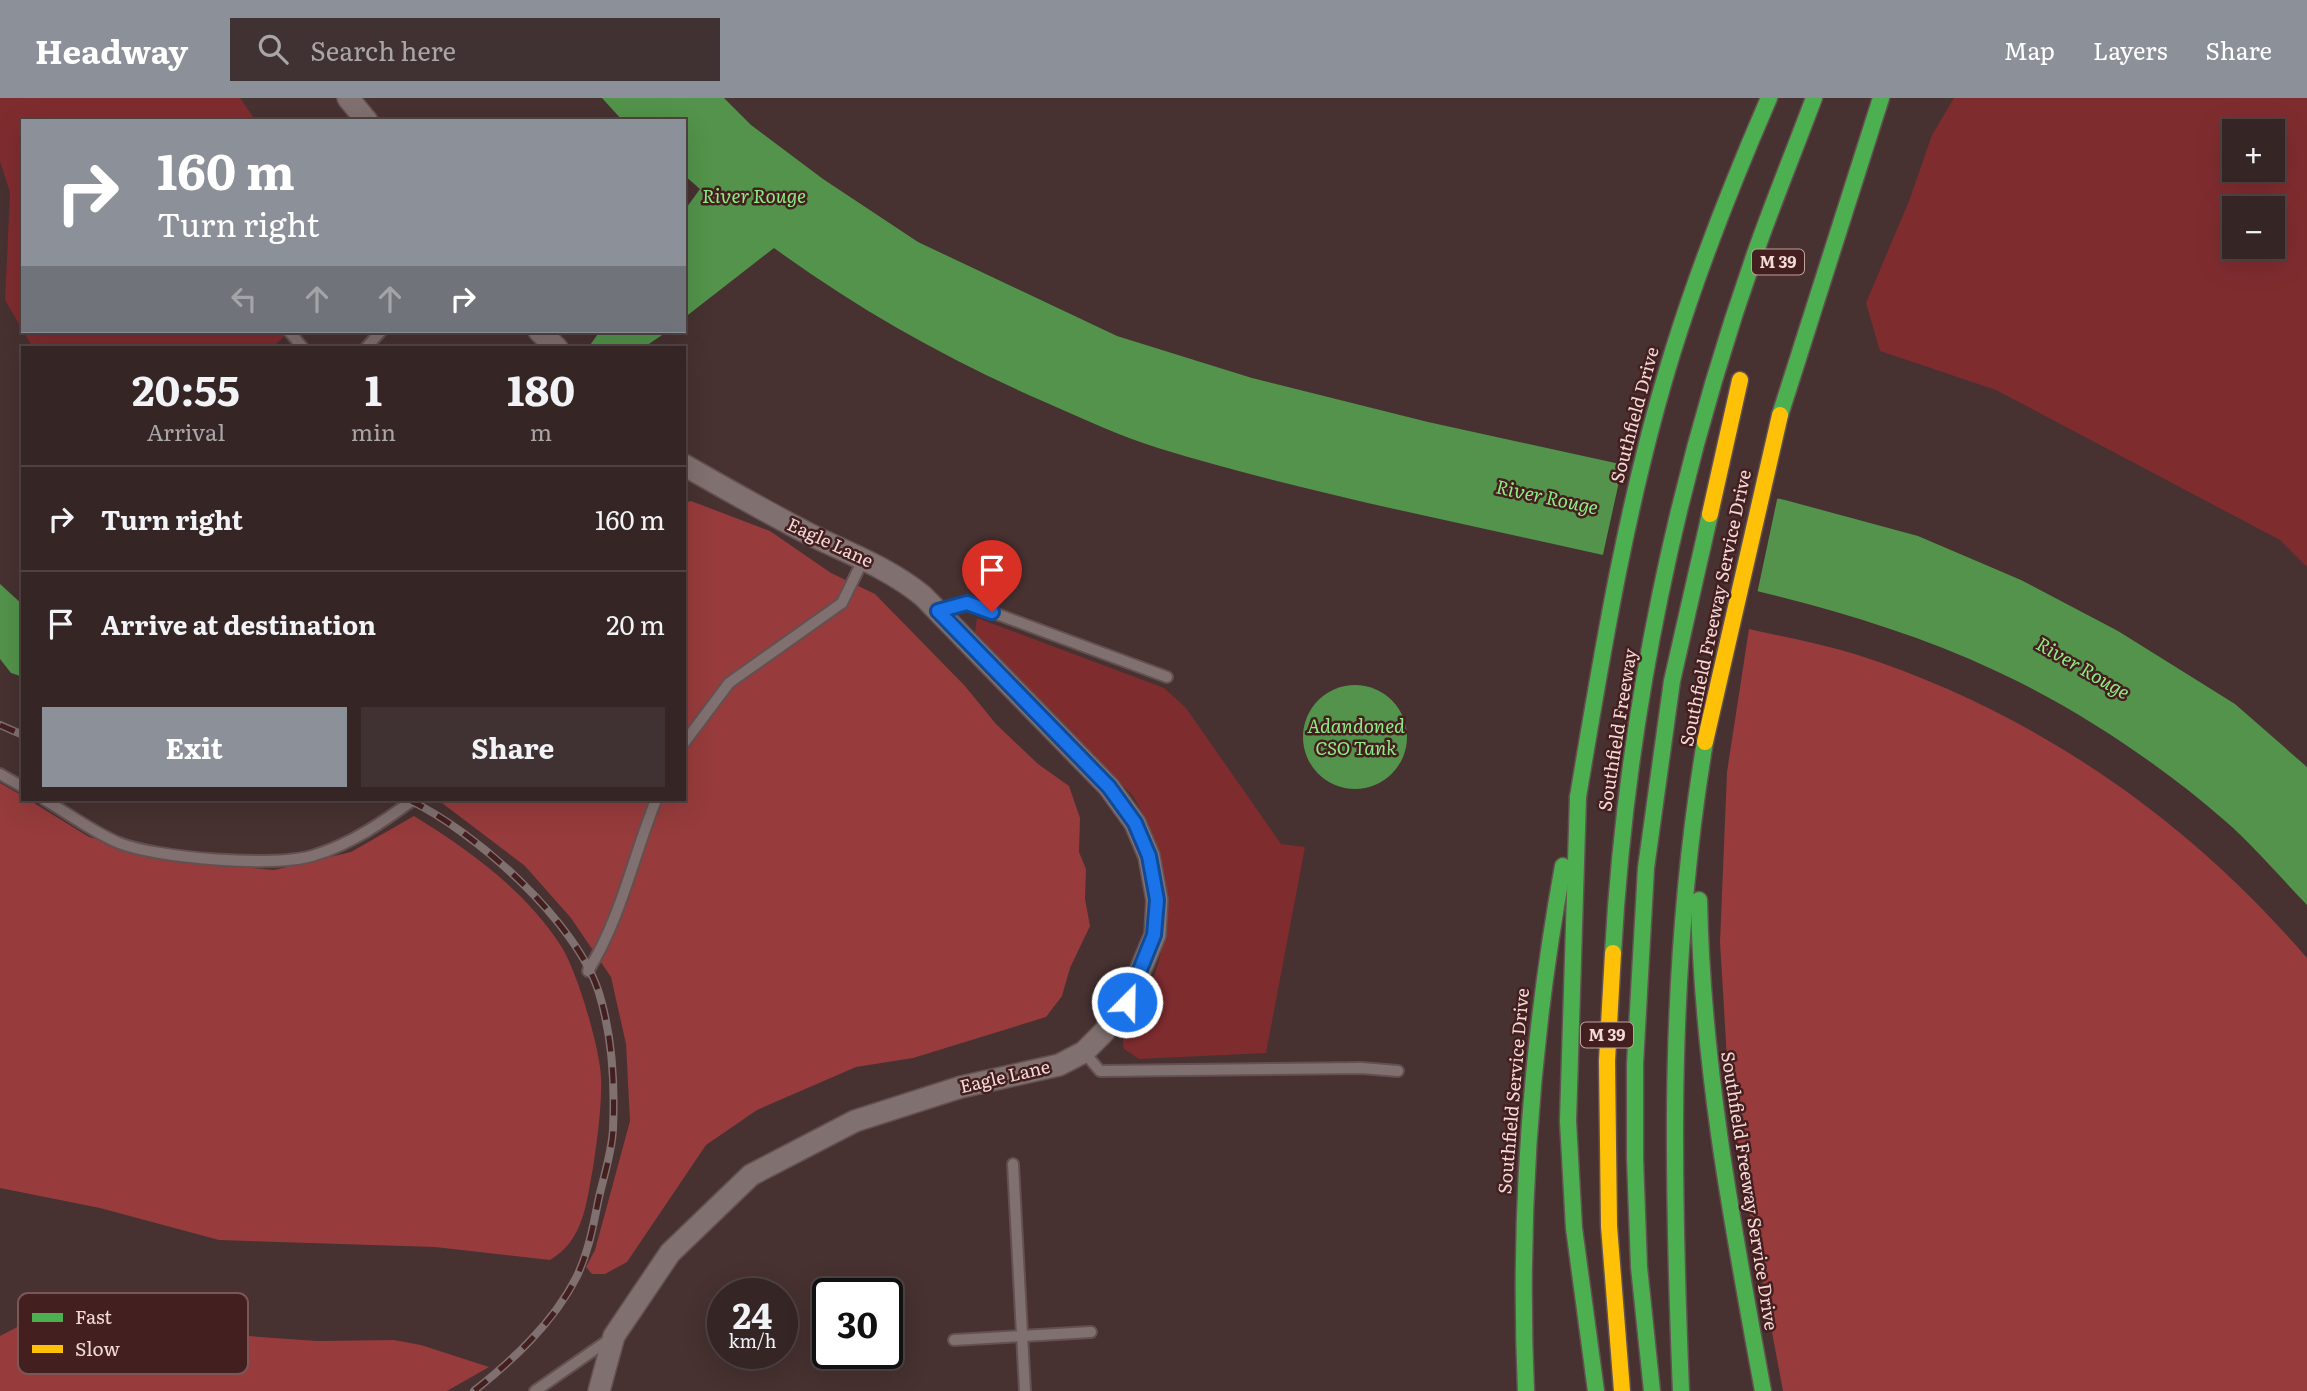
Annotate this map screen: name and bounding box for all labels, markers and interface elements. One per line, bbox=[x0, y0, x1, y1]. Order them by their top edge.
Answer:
search box bbox=[230, 18, 720, 81]
text: Headway bbox=[35, 25, 188, 74]
icon: search bbox=[254, 30, 292, 68]
text: Search here bbox=[310, 30, 456, 69]
text: Map bbox=[2004, 32, 2055, 67]
text: Layers bbox=[2093, 32, 2167, 67]
text: Share bbox=[2205, 32, 2272, 67]
map controls bbox=[2222, 119, 2285, 259]
button: + bbox=[2222, 119, 2285, 182]
text: 160 m bbox=[157, 132, 295, 205]
icon: right bbox=[42, 147, 133, 238]
water label: River Rouge bbox=[702, 181, 806, 209]
button: − bbox=[2222, 196, 2285, 259]
text: Turn right bbox=[157, 199, 319, 247]
road number: M 39 bbox=[1752, 250, 1804, 274]
icon: left bbox=[225, 280, 263, 318]
icon: ahead bbox=[298, 280, 336, 318]
icon: ahead bbox=[371, 280, 409, 318]
icon: right bbox=[444, 280, 482, 318]
street label: Southfield Drive bbox=[1602, 344, 1665, 486]
text: 20:55 bbox=[132, 357, 240, 419]
text: 1 bbox=[365, 357, 382, 419]
text: 180 bbox=[507, 357, 575, 419]
text: Arrival bbox=[147, 414, 225, 448]
text: min bbox=[351, 414, 396, 448]
text: m bbox=[530, 414, 552, 448]
street label: Southfield Freeway Service Drive bbox=[1672, 467, 1757, 748]
water label: River Rouge bbox=[1493, 472, 1601, 521]
text: Turn right bbox=[101, 499, 243, 538]
text: 160 m bbox=[595, 499, 665, 538]
icon: right bbox=[42, 500, 80, 538]
street label: Eagle Lane bbox=[783, 510, 878, 573]
pin bbox=[962, 540, 1022, 612]
icon: arrive bbox=[973, 551, 1011, 589]
text: Arrive at destination bbox=[101, 604, 376, 643]
text: 20 m bbox=[606, 604, 665, 643]
icon: arrive bbox=[42, 605, 80, 643]
water label: River Rouge bbox=[2031, 629, 2136, 705]
street label: Southfield Freeway bbox=[1590, 646, 1643, 813]
button: Exit bbox=[42, 707, 347, 787]
button: Share bbox=[361, 707, 665, 787]
water label: Adandoned CSO Tank bbox=[1307, 711, 1405, 761]
position arrow bbox=[1090, 965, 1164, 1039]
street label: Southfield Service Drive bbox=[1490, 987, 1535, 1195]
road number: M 39 bbox=[1581, 1023, 1633, 1048]
street label: Southfield Freeway Service Drive bbox=[1715, 1049, 1786, 1332]
street label: Eagle Lane bbox=[957, 1052, 1053, 1099]
speed limit sign: 30 bbox=[812, 1278, 903, 1369]
text: 24 bbox=[733, 1288, 772, 1340]
legend bbox=[18, 1293, 248, 1374]
text: Fast bbox=[75, 1302, 112, 1330]
text: km/h bbox=[729, 1327, 776, 1354]
text: Slow bbox=[75, 1334, 120, 1362]

